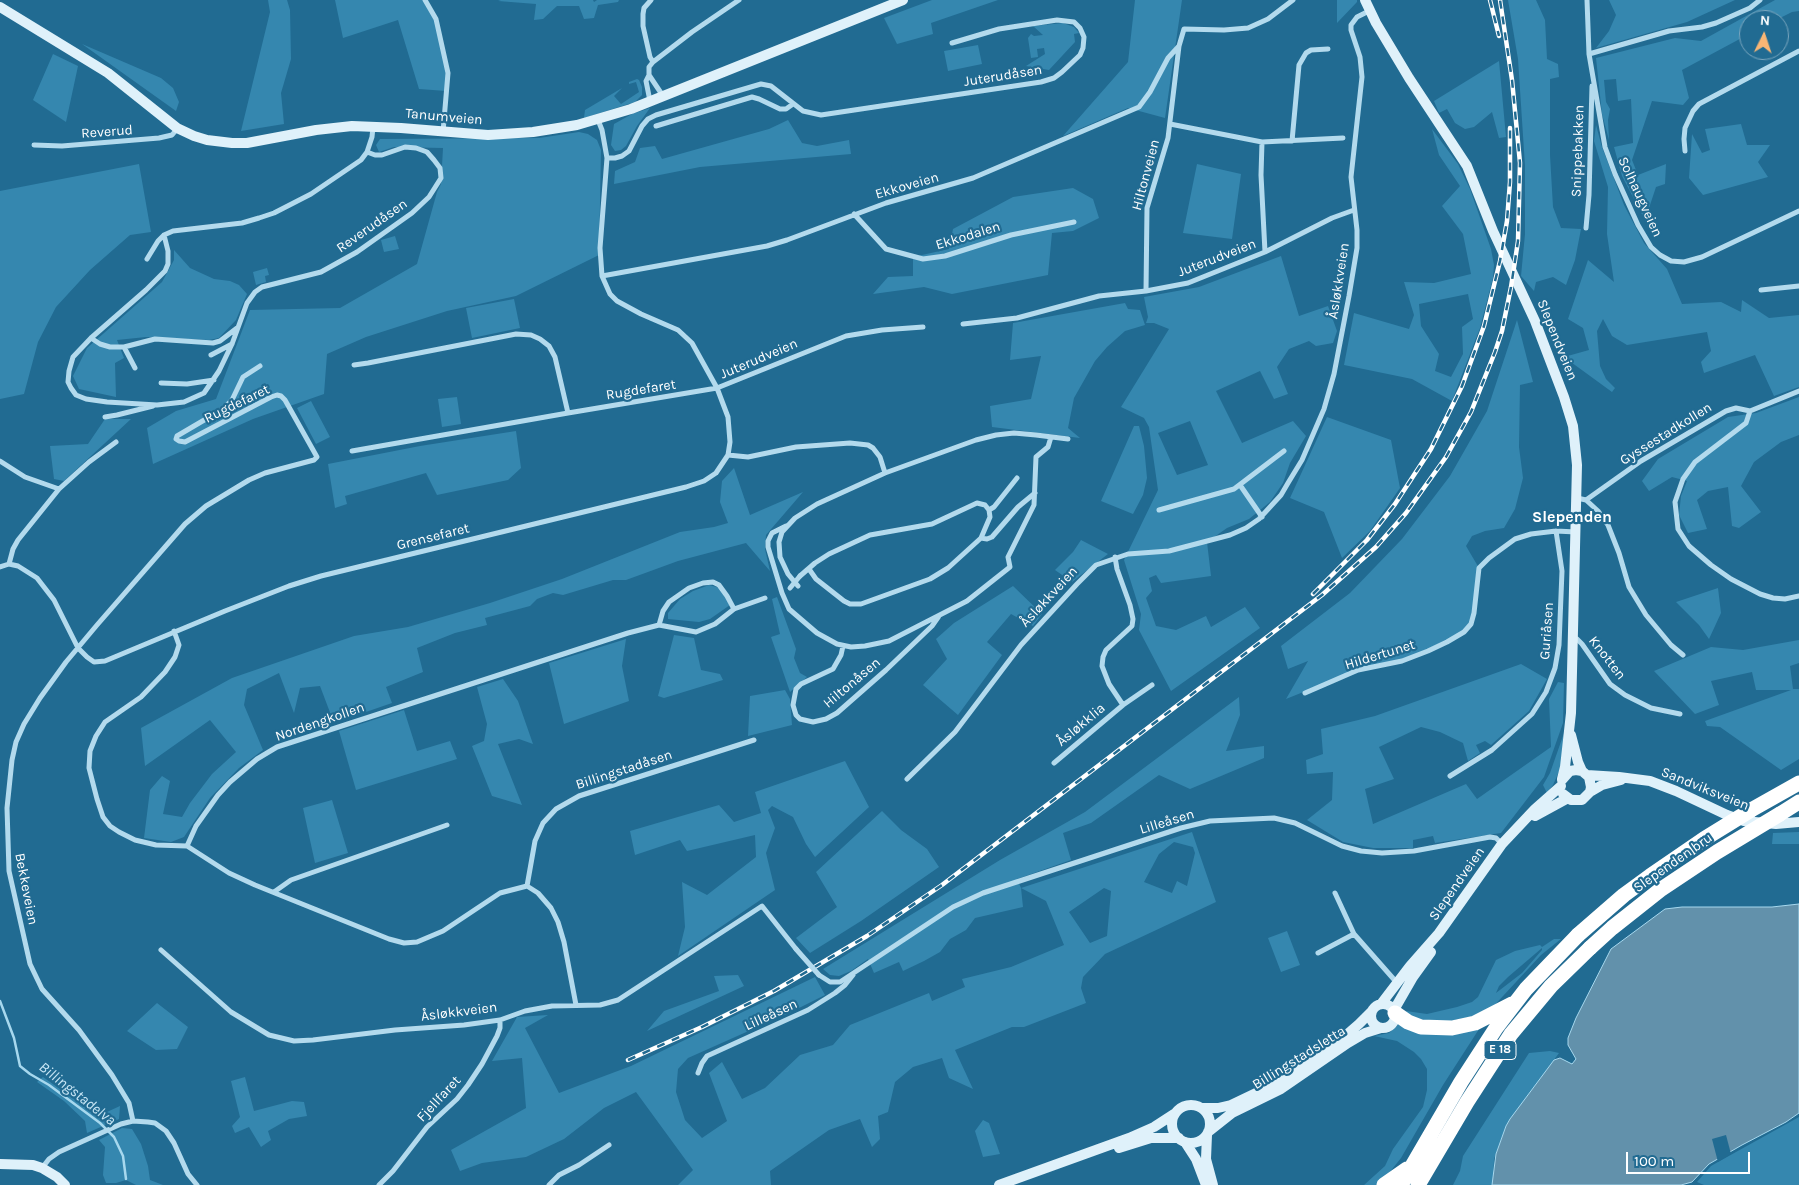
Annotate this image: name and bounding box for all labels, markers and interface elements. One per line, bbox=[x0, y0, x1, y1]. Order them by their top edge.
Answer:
north arrow bbox=[1739, 10, 1789, 60]
text: N bbox=[1759, 12, 1771, 29]
street label: Juterudåsen bbox=[963, 62, 1043, 90]
street label: Tanumveien bbox=[405, 105, 483, 129]
street label: Snippebakken bbox=[1568, 105, 1588, 197]
street label: Reverud bbox=[81, 122, 133, 142]
street label: Hiltonveien bbox=[1128, 138, 1164, 212]
street label: Solhaugveien bbox=[1614, 154, 1666, 240]
street label: Ekkoveien bbox=[873, 169, 941, 203]
street label: Reverudåsen bbox=[333, 195, 411, 257]
street label: Ekkodalen bbox=[934, 218, 1002, 254]
street label: Juterudveien bbox=[1176, 235, 1258, 281]
street label: Åsløkkveien bbox=[1325, 242, 1353, 320]
street label: Slependveien bbox=[1533, 297, 1581, 383]
street label: Juterudveien bbox=[718, 335, 800, 383]
street label: Rugdefaret bbox=[605, 376, 677, 404]
street label: Rugdefaret bbox=[202, 381, 272, 427]
street label: Gyssestadkollen bbox=[1617, 399, 1715, 469]
district label: Slependen bbox=[1532, 507, 1612, 527]
street label: Grensefaret bbox=[395, 520, 471, 554]
street label: Åsløkkveien bbox=[1017, 563, 1081, 631]
street label: Guriåsen bbox=[1537, 602, 1557, 660]
street label: Knotten bbox=[1585, 633, 1629, 683]
street label: Hildertunet bbox=[1343, 636, 1417, 674]
street label: Hiltonåsen bbox=[820, 654, 884, 712]
street label: Nordengkollen bbox=[273, 699, 367, 745]
street label: Åsløkklia bbox=[1053, 700, 1109, 750]
street label: Billingstadåsen bbox=[574, 746, 674, 794]
street label: Sandviksveien bbox=[1659, 764, 1751, 814]
street label: Lilleåsen bbox=[1138, 806, 1196, 838]
street label: Slependen bru bbox=[1630, 830, 1716, 896]
street label: Slependveien bbox=[1426, 844, 1488, 924]
street label: Bekkeveien bbox=[11, 852, 41, 926]
street label: Lilleåsen bbox=[742, 995, 800, 1035]
street label: Åsløkkveien bbox=[420, 999, 498, 1025]
street label: Billingstadsletta bbox=[1249, 1023, 1349, 1093]
road number: E 18 bbox=[1484, 1040, 1516, 1060]
water label: Billingstadelva bbox=[35, 1058, 119, 1130]
street label: Fjellfaret bbox=[413, 1073, 465, 1125]
scale bar bbox=[1629, 1142, 1753, 1174]
text: 100 m bbox=[1634, 1152, 1674, 1170]

